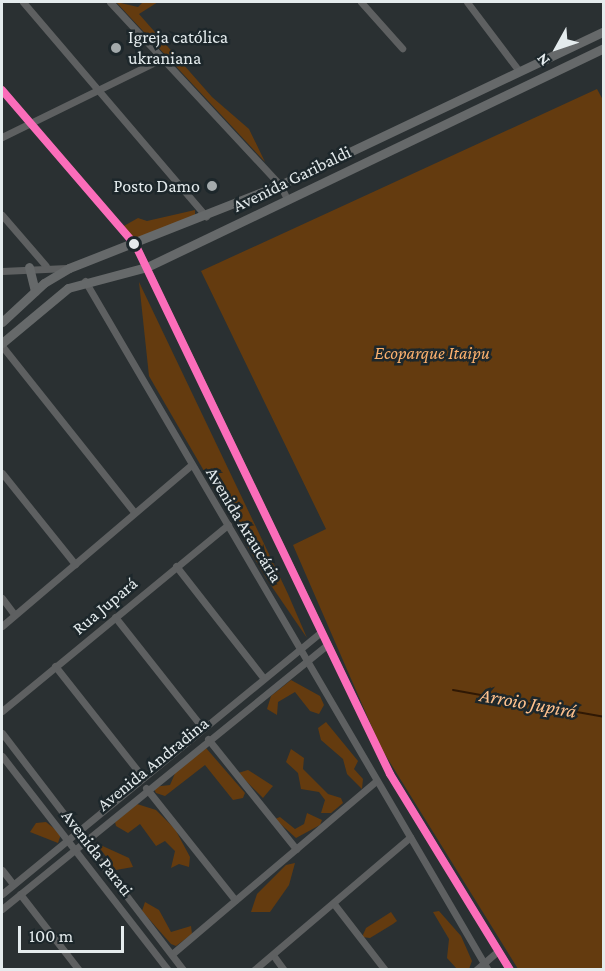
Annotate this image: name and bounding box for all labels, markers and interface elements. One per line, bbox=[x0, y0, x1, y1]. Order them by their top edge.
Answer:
north arrow bbox=[527, 18, 587, 78]
place label: Igreja católica ukraniana bbox=[128, 27, 228, 70]
marker: Igreja católica ukraniana bbox=[109, 41, 123, 55]
text: N bbox=[533, 50, 553, 70]
street label: Avenida Garibaldi bbox=[229, 141, 355, 217]
place label: Posto Damo bbox=[113, 175, 200, 197]
marker: Posto Damo bbox=[205, 179, 219, 193]
unlabelled marker bbox=[128, 238, 140, 250]
park label: Ecoparque Itaipu bbox=[374, 342, 490, 364]
street label: Avenida Araucária bbox=[201, 463, 287, 587]
street label: Rua Jupará bbox=[68, 573, 142, 639]
water label: Arroio Jupirá bbox=[478, 683, 578, 723]
street label: Avenida Andradina bbox=[93, 712, 213, 816]
street label: Avenida Parati bbox=[57, 806, 137, 900]
scale bar bbox=[21, 914, 128, 952]
text: 100 m bbox=[29, 926, 73, 946]

